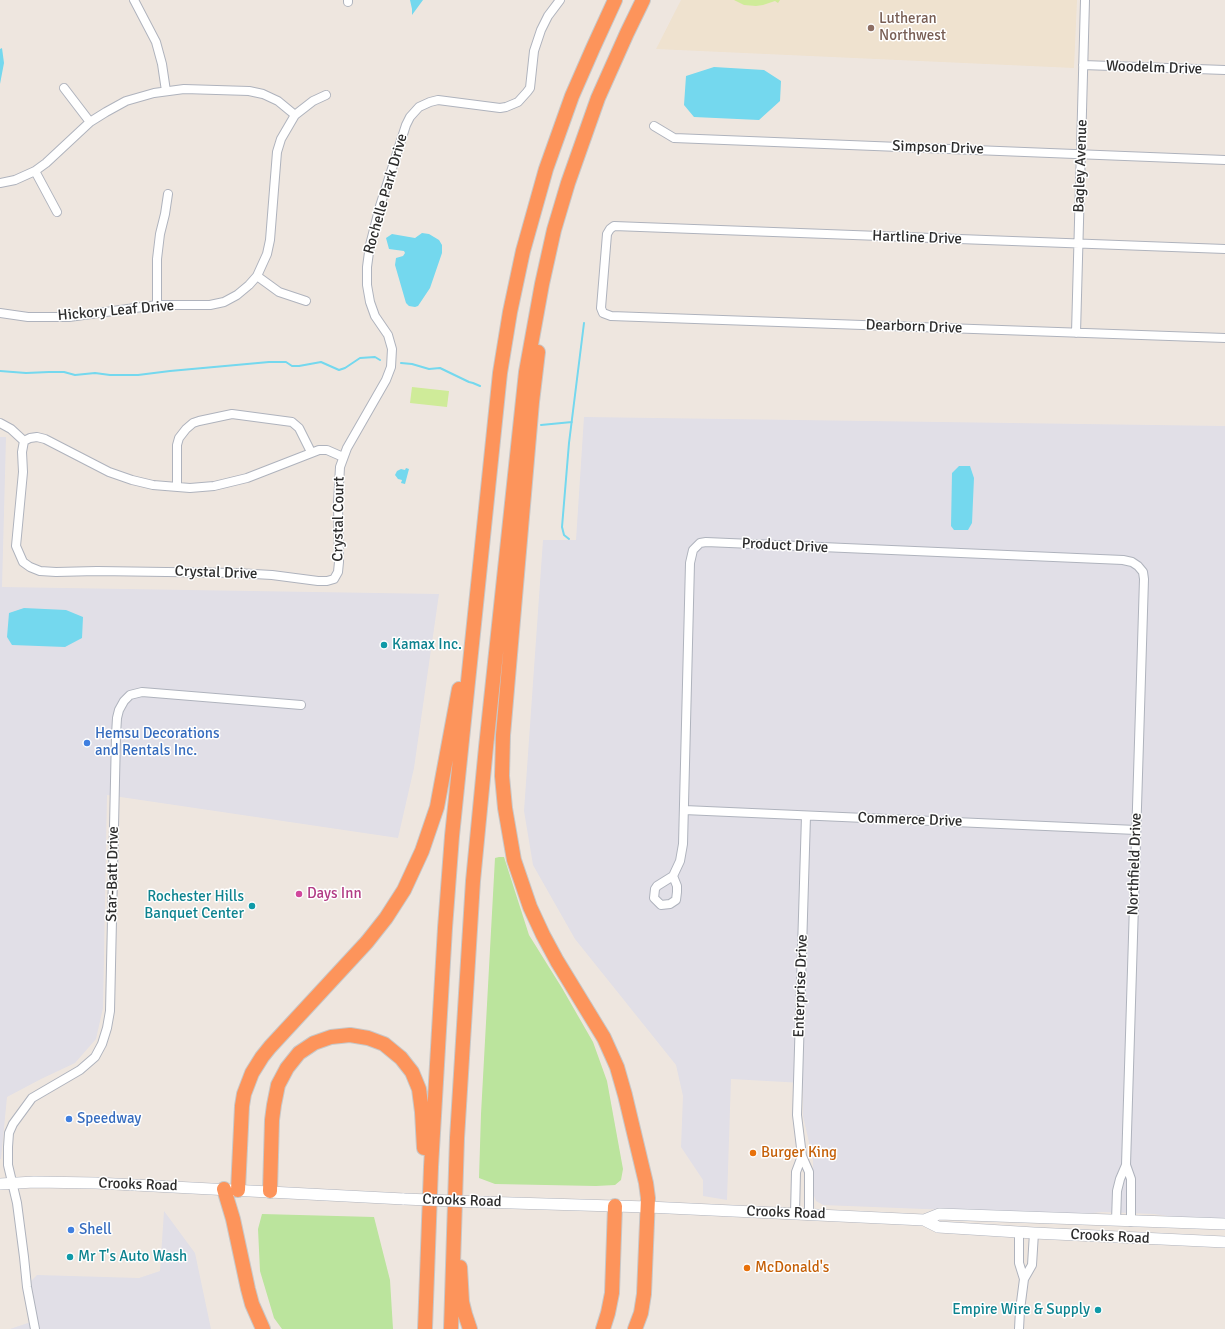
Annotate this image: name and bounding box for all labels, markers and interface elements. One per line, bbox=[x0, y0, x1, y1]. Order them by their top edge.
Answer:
place label: Lutheran Northwest bbox=[879, 10, 946, 45]
marker: Lutheran Northwest bbox=[866, 23, 876, 33]
street label: Woodelm Drive bbox=[1106, 57, 1202, 79]
street label: Bagley Avenue bbox=[1070, 119, 1092, 213]
street label: Rochelle Park Drive bbox=[360, 132, 412, 256]
street label: Simpson Drive bbox=[892, 137, 984, 159]
street label: Hartline Drive bbox=[872, 227, 962, 249]
street label: Hickory Leaf Drive bbox=[57, 297, 175, 325]
street label: Dearborn Drive bbox=[865, 316, 963, 338]
street label: Crystal Court bbox=[329, 476, 349, 562]
street label: Product Drive bbox=[741, 535, 829, 557]
street label: Crystal Drive bbox=[174, 563, 258, 583]
place label: Kamax Inc. bbox=[392, 636, 462, 654]
marker: Kamax Inc. bbox=[379, 640, 389, 650]
place label: Hemsu Decorations and Rentals Inc. bbox=[95, 725, 219, 760]
marker: Hemsu Decorations and Rentals Inc. bbox=[82, 738, 92, 748]
street label: Commerce Drive bbox=[857, 809, 963, 831]
street label: Northfield Drive bbox=[1124, 812, 1146, 916]
street label: Star-Batt Drive bbox=[103, 826, 123, 922]
place label: Days Inn bbox=[307, 885, 362, 903]
place label: Rochester Hills Banquet Center bbox=[144, 888, 244, 923]
marker: Days Inn bbox=[294, 889, 304, 899]
marker: Rochester Hills Banquet Center bbox=[247, 901, 257, 911]
street label: Enterprise Drive bbox=[790, 934, 812, 1038]
place label: Speedway bbox=[77, 1110, 141, 1128]
marker: Speedway bbox=[64, 1114, 74, 1124]
place label: Burger King bbox=[761, 1144, 837, 1162]
marker: Burger King bbox=[748, 1148, 758, 1158]
street label: Crooks Road bbox=[98, 1175, 178, 1195]
street label: Crooks Road bbox=[422, 1191, 502, 1211]
street label: Crooks Road bbox=[746, 1203, 826, 1223]
place label: Shell bbox=[79, 1221, 112, 1239]
marker: Shell bbox=[66, 1225, 76, 1235]
street label: Crooks Road bbox=[1070, 1226, 1150, 1248]
place label: Mr T's Auto Wash bbox=[78, 1248, 187, 1266]
marker: Mr T's Auto Wash bbox=[65, 1252, 75, 1262]
place label: McDonald's bbox=[755, 1259, 829, 1277]
marker: McDonald's bbox=[742, 1263, 752, 1273]
place label: Empire Wire & Supply bbox=[952, 1301, 1090, 1319]
marker: Empire Wire & Supply bbox=[1093, 1305, 1103, 1315]

